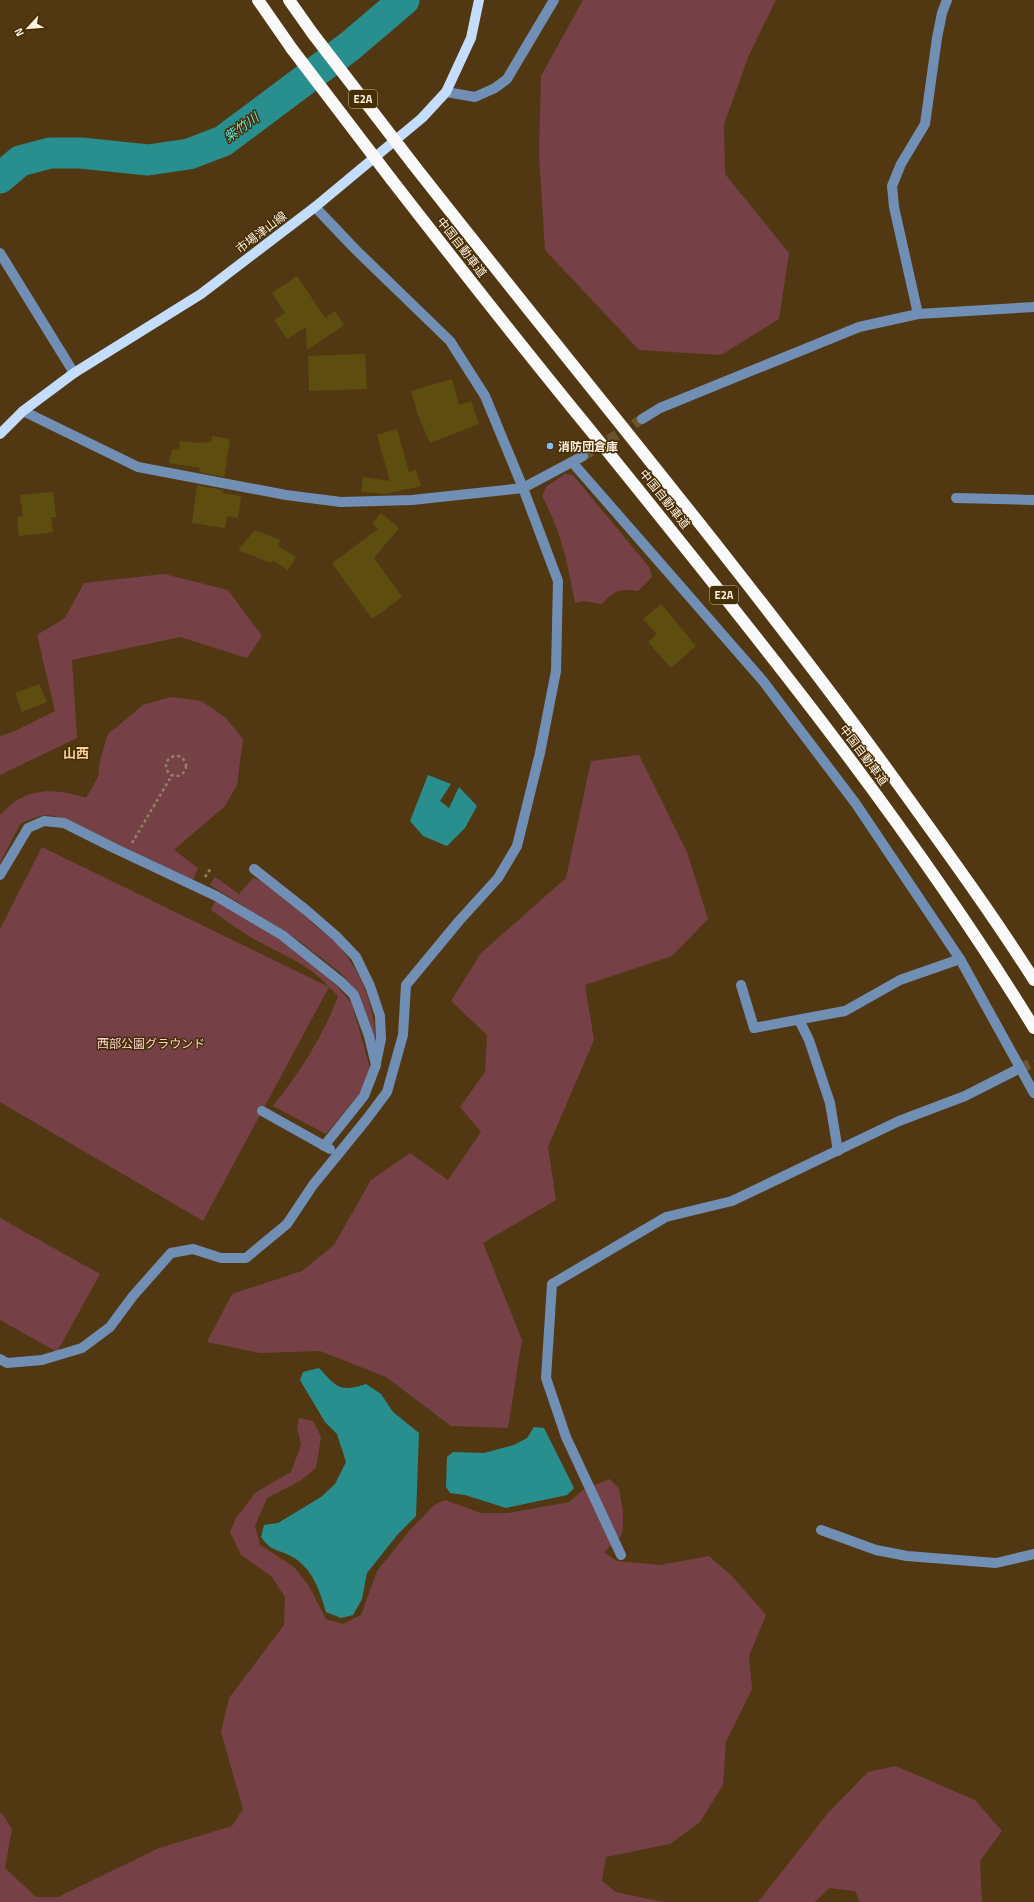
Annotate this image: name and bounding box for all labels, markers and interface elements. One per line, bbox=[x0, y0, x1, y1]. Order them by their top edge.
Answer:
north arrow bbox=[8, 8, 48, 48]
text: N bbox=[10, 25, 28, 39]
road number: E2A bbox=[349, 90, 377, 108]
water label: 紫竹川 bbox=[219, 106, 264, 147]
street label: 市場津山線 bbox=[231, 206, 291, 258]
street label: 中国自動車道 bbox=[432, 213, 492, 281]
place label: 消防団倉庫 bbox=[558, 437, 618, 456]
marker: 消防団倉庫 bbox=[545, 441, 555, 451]
street label: 中国自動車道 bbox=[635, 465, 695, 533]
road number: E2A bbox=[710, 586, 738, 604]
street label: 中国自動車道 bbox=[835, 721, 893, 789]
district label: 山西 bbox=[63, 743, 89, 763]
park label: 西部公園グラウンド bbox=[97, 1034, 205, 1053]

